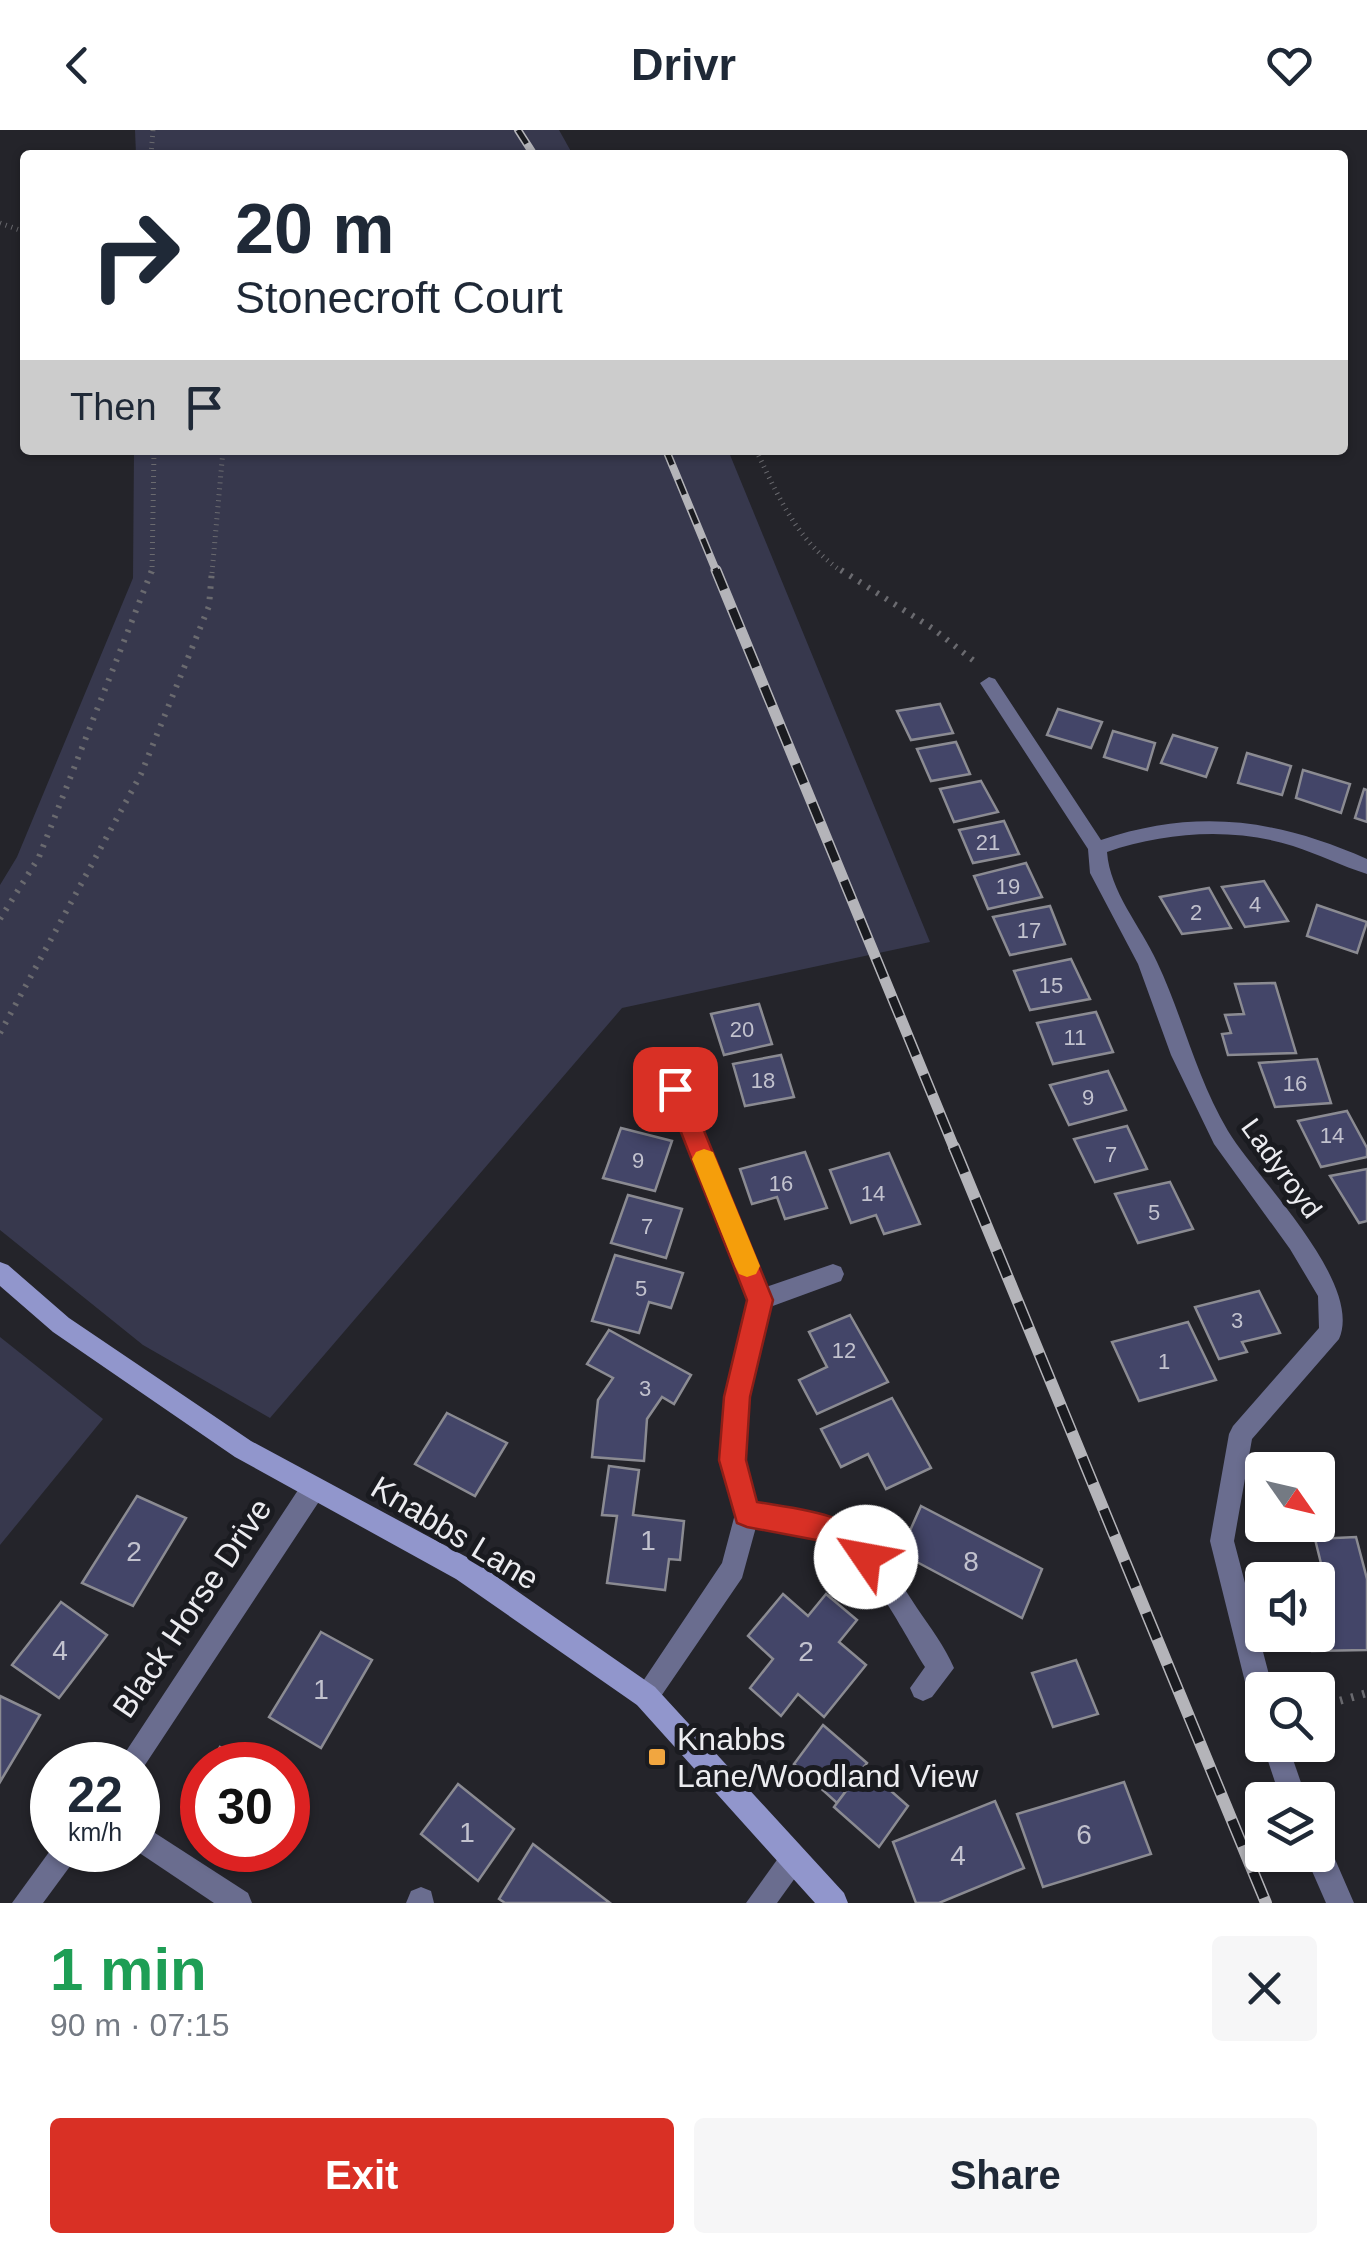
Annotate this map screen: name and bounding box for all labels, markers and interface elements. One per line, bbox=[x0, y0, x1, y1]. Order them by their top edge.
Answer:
icon: back bbox=[50, 38, 105, 93]
icon: heart bbox=[1262, 38, 1317, 93]
text: Drivr bbox=[631, 39, 736, 90]
icon: right bbox=[70, 190, 200, 320]
text: 20 m bbox=[235, 190, 395, 268]
text: Stonecroft Court bbox=[235, 272, 563, 323]
icon: arrive bbox=[177, 380, 232, 435]
text: Then bbox=[70, 386, 157, 428]
house number: 21 bbox=[976, 830, 1000, 855]
house number: 19 bbox=[996, 874, 1020, 899]
house number: 4 bbox=[1249, 892, 1261, 917]
house number: 2 bbox=[1190, 900, 1202, 925]
house number: 17 bbox=[1017, 918, 1041, 943]
house number: 15 bbox=[1039, 973, 1063, 998]
house number: 20 bbox=[730, 1017, 754, 1042]
house number: 11 bbox=[1064, 1025, 1086, 1050]
pin bbox=[633, 1047, 718, 1132]
icon: arrive bbox=[648, 1062, 703, 1117]
house number: 18 bbox=[751, 1068, 775, 1093]
house number: 16 bbox=[1283, 1071, 1307, 1096]
house number: 9 bbox=[1082, 1085, 1094, 1110]
street label: Ladyroyd bbox=[1235, 1113, 1328, 1224]
house number: 14 bbox=[1320, 1123, 1344, 1148]
house number: 7 bbox=[1105, 1142, 1117, 1167]
house number: 9 bbox=[632, 1148, 644, 1173]
house number: 16 bbox=[769, 1171, 793, 1196]
house number: 14 bbox=[861, 1181, 885, 1206]
house number: 5 bbox=[1148, 1200, 1160, 1225]
house number: 7 bbox=[641, 1214, 653, 1239]
house number: 5 bbox=[635, 1276, 647, 1301]
house number: 3 bbox=[1231, 1308, 1243, 1333]
house number: 12 bbox=[832, 1338, 856, 1363]
house number: 1 bbox=[1158, 1349, 1170, 1374]
house number: 3 bbox=[639, 1376, 651, 1401]
north arrow bbox=[1245, 1452, 1335, 1542]
map controls bbox=[1245, 1452, 1335, 1872]
street label: Knabbs Lane bbox=[365, 1469, 545, 1597]
street label: Black Horse Drive bbox=[105, 1492, 279, 1724]
position arrow bbox=[814, 1505, 918, 1609]
house number: 1 bbox=[640, 1525, 656, 1556]
house number: 2 bbox=[126, 1536, 142, 1567]
house number: 8 bbox=[963, 1546, 979, 1577]
button: sound bbox=[1245, 1562, 1335, 1652]
house number: 4 bbox=[52, 1635, 68, 1666]
house number: 2 bbox=[798, 1636, 814, 1667]
button: search bbox=[1245, 1672, 1335, 1762]
house number: 1 bbox=[313, 1674, 329, 1705]
place label: Knabbs Lane/Woodland View bbox=[677, 1721, 979, 1794]
speed limit sign: 30 bbox=[180, 1742, 310, 1872]
marker: Knabbs Lane/Woodland View bbox=[646, 1746, 668, 1768]
text: 22 bbox=[67, 1767, 123, 1823]
button: layers bbox=[1245, 1782, 1335, 1872]
house number: 1 bbox=[459, 1817, 475, 1848]
text: km/h bbox=[68, 1818, 122, 1846]
house number: 6 bbox=[1076, 1819, 1092, 1850]
house number: 4 bbox=[950, 1840, 966, 1871]
text: 1 min bbox=[50, 1936, 207, 2003]
button: close bbox=[1212, 1936, 1317, 2041]
text: 90 m · 07:15 bbox=[50, 2007, 230, 2043]
button: Exit bbox=[50, 2118, 674, 2233]
button: Share bbox=[694, 2118, 1317, 2233]

